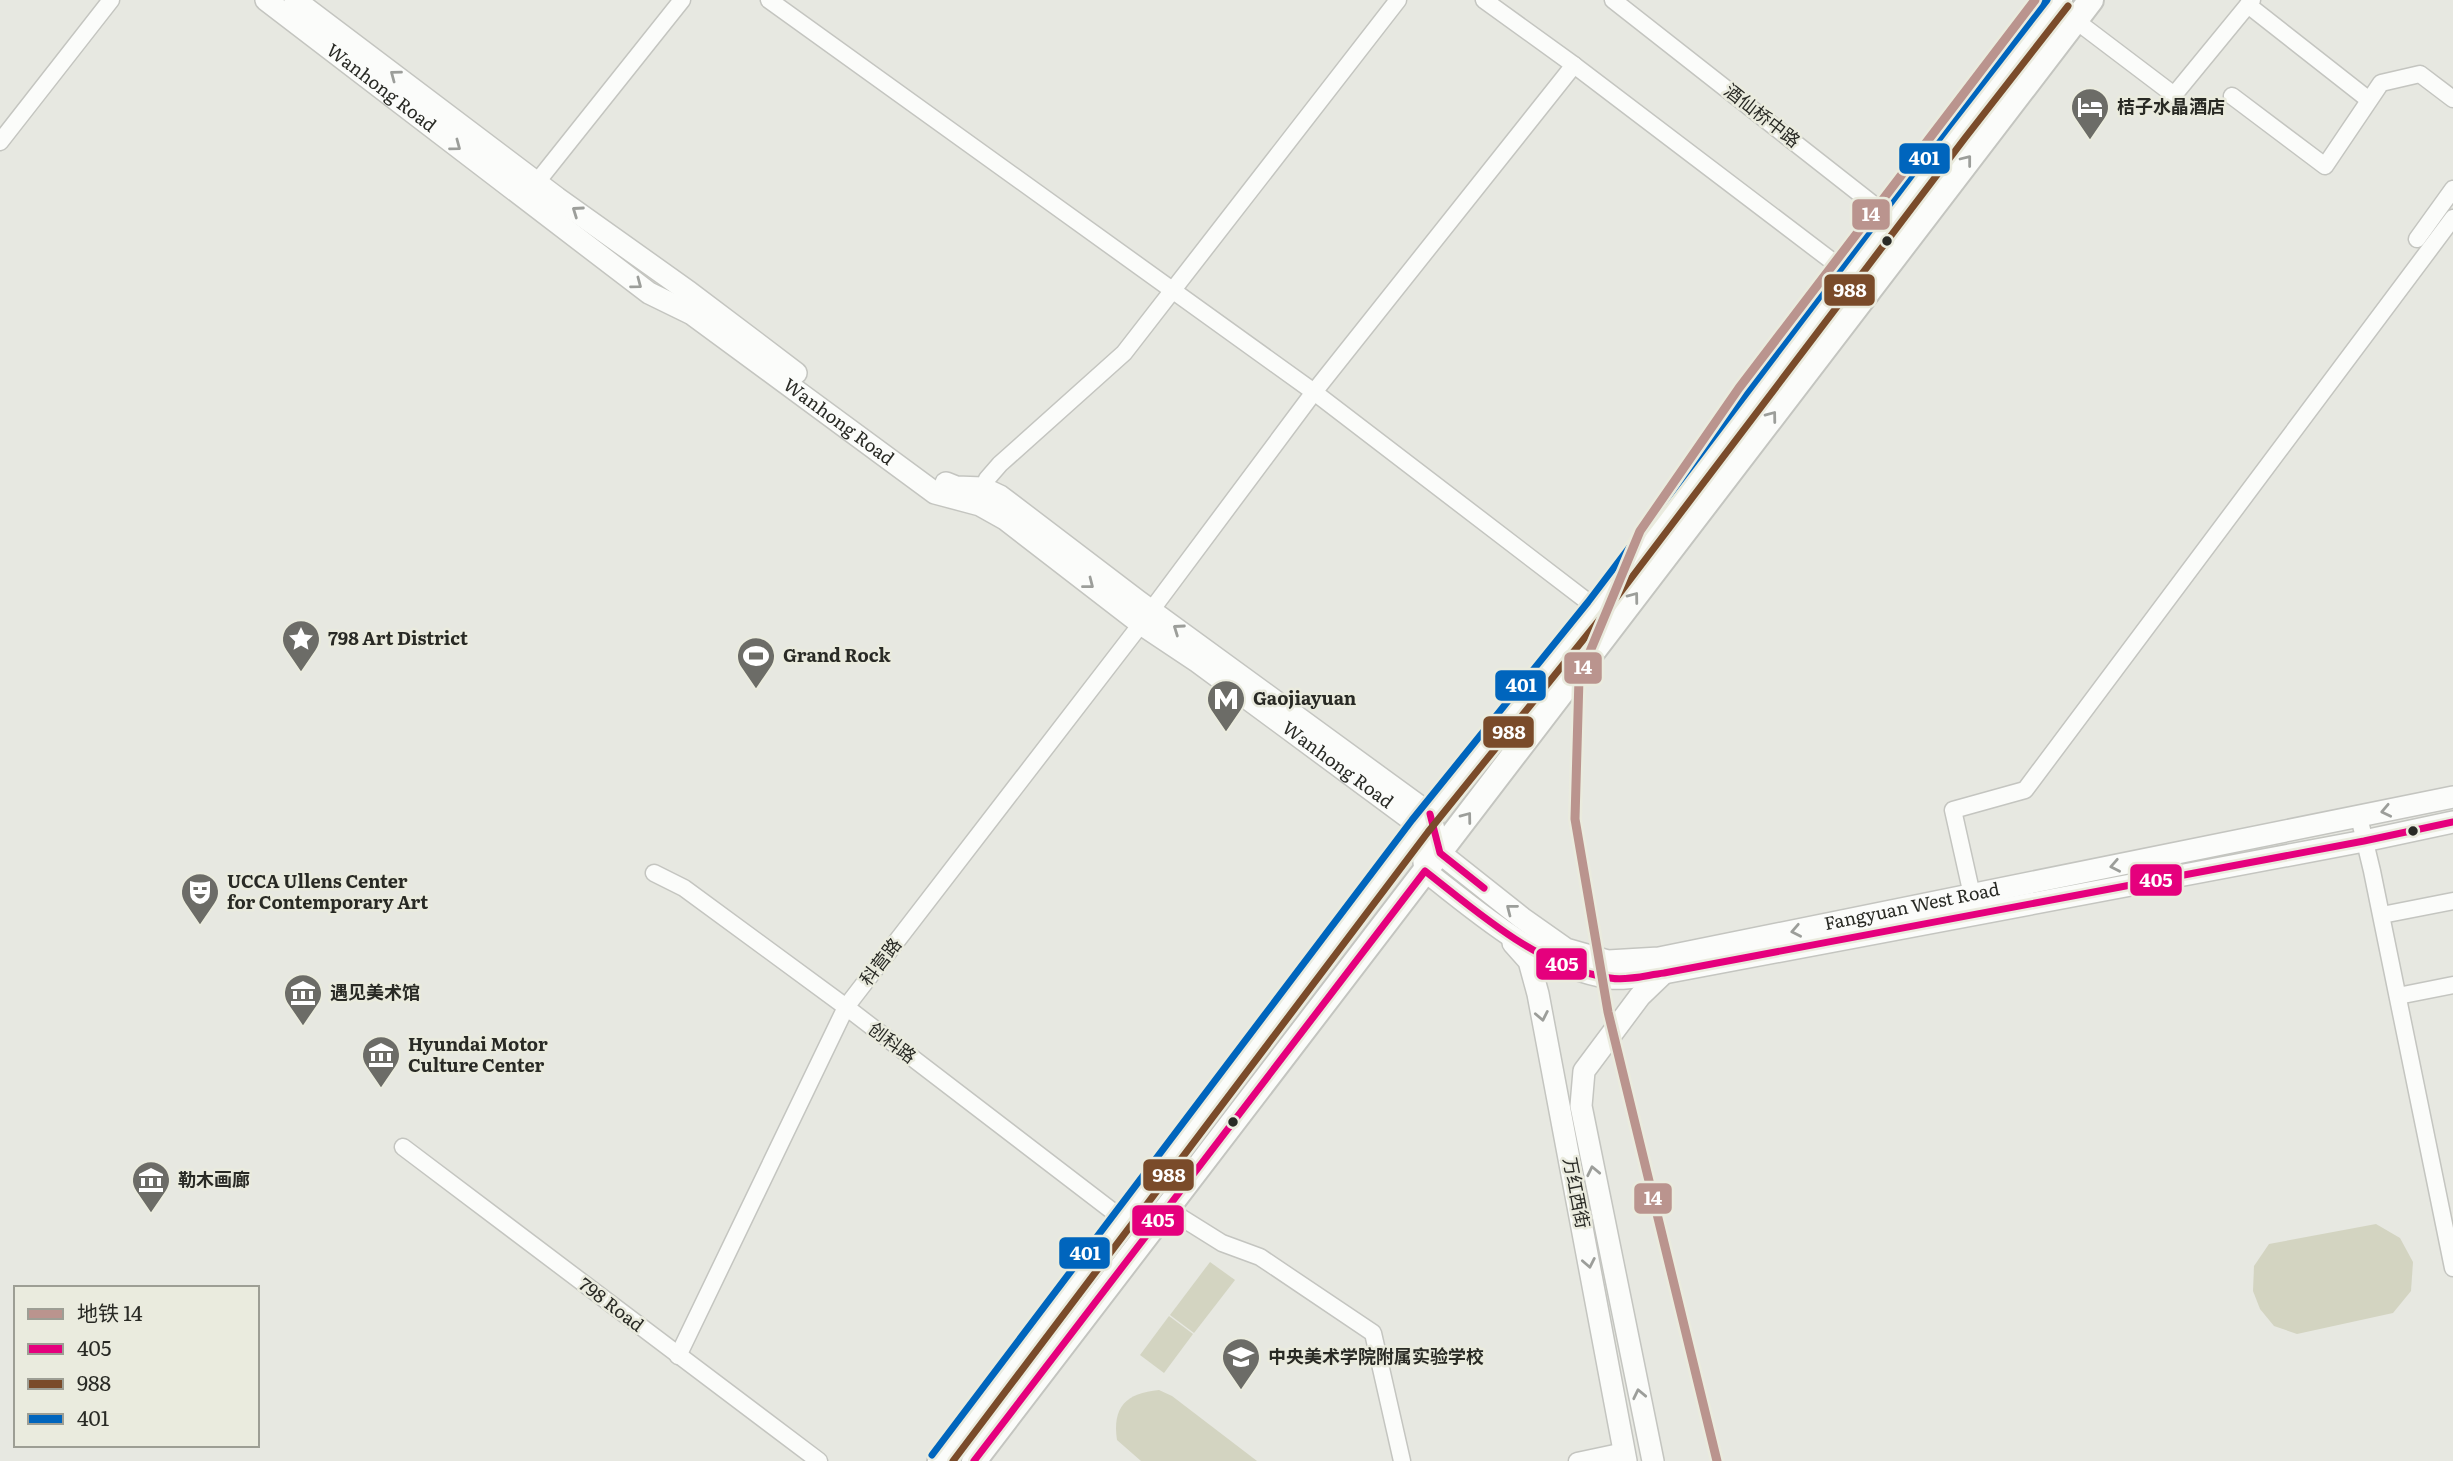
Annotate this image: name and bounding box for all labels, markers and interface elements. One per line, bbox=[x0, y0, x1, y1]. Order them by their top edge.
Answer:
street label: Wanhong Road bbox=[321, 36, 443, 138]
one-way arrow bbox=[390, 70, 402, 83]
street label: 酒仙桥中路 bbox=[1719, 76, 1807, 153]
hotel icon: 桔子水晶酒店 bbox=[2069, 86, 2111, 141]
place label: 桔子水晶酒店 bbox=[2117, 92, 2225, 119]
one-way arrow bbox=[449, 137, 461, 150]
line badge: 401 bbox=[1898, 142, 1951, 175]
text: 401 bbox=[1908, 143, 1940, 171]
one-way arrow bbox=[1959, 155, 1972, 168]
line badge: 14 bbox=[1851, 198, 1891, 231]
text: 14 bbox=[1862, 199, 1881, 227]
one-way arrow bbox=[572, 207, 585, 220]
unlabelled marker bbox=[1880, 234, 1894, 248]
line badge: 988 bbox=[1823, 273, 1876, 307]
one-way arrow bbox=[629, 275, 642, 288]
text: 988 bbox=[1833, 275, 1867, 303]
street label: Wanhong Road bbox=[778, 371, 901, 471]
one-way arrow bbox=[1764, 411, 1776, 424]
one-way arrow bbox=[1081, 575, 1093, 588]
one-way arrow bbox=[1626, 592, 1639, 605]
place icon: 798 Art District bbox=[280, 618, 322, 673]
place label: 798 Art District bbox=[328, 624, 468, 651]
one-way arrow bbox=[1173, 625, 1186, 637]
sports icon: Grand Rock bbox=[735, 635, 777, 690]
place label: Grand Rock bbox=[783, 641, 892, 668]
line badge: 14 bbox=[1563, 651, 1603, 685]
text: 14 bbox=[1574, 652, 1593, 680]
line badge: 401 bbox=[1494, 669, 1547, 702]
text: 401 bbox=[1505, 670, 1537, 698]
metro station icon: Gaojiayuan bbox=[1205, 678, 1247, 733]
place label: Gaojiayuan bbox=[1253, 684, 1357, 711]
street label: Wanhong Road bbox=[1277, 714, 1400, 814]
line badge: 988 bbox=[1482, 715, 1535, 749]
text: 988 bbox=[1492, 717, 1526, 745]
one-way arrow bbox=[2380, 803, 2392, 818]
one-way arrow bbox=[1459, 812, 1471, 825]
unlabelled marker bbox=[2406, 824, 2420, 838]
one-way arrow bbox=[2109, 858, 2121, 873]
line badge: 405 bbox=[2129, 863, 2183, 897]
text: 405 bbox=[2139, 865, 2173, 893]
place label: UCCA Ullens Center for Contemporary Art bbox=[227, 867, 428, 915]
theatre icon: UCCA Ullens Center for Contemporary Art bbox=[179, 871, 221, 926]
street label: Fangyuan West Road bbox=[1822, 874, 2002, 936]
one-way arrow bbox=[1506, 905, 1519, 917]
one-way arrow bbox=[1790, 922, 1802, 937]
street label: 科营路 bbox=[853, 931, 907, 991]
line badge: 405 bbox=[1535, 947, 1588, 981]
text: 405 bbox=[1545, 949, 1579, 977]
museum icon: 遇见美术馆 bbox=[282, 972, 324, 1027]
place label: 遇见美术馆 bbox=[330, 978, 420, 1005]
one-way arrow bbox=[1533, 1010, 1548, 1022]
street label: 创科路 bbox=[863, 1015, 923, 1069]
place label: Hyundai Motor Culture Center bbox=[408, 1030, 548, 1078]
museum icon: Hyundai Motor Culture Center bbox=[360, 1034, 402, 1089]
unlabelled marker bbox=[1226, 1115, 1240, 1129]
street label: 万红西街 bbox=[1557, 1155, 1598, 1231]
line badge: 988 bbox=[1142, 1158, 1195, 1192]
museum icon: 勒木画廊 bbox=[130, 1159, 172, 1214]
text: 988 bbox=[1152, 1160, 1186, 1188]
place label: 勒木画廊 bbox=[178, 1165, 250, 1192]
one-way arrow bbox=[1587, 1165, 1602, 1177]
line badge: 14 bbox=[1633, 1182, 1673, 1215]
text: 14 bbox=[1644, 1183, 1663, 1211]
line badge: 405 bbox=[1131, 1204, 1185, 1237]
text: 405 bbox=[1141, 1205, 1175, 1233]
line badge: 401 bbox=[1058, 1236, 1111, 1270]
text: 401 bbox=[1069, 1238, 1101, 1266]
one-way arrow bbox=[1581, 1257, 1596, 1269]
street label: 798 Road bbox=[574, 1270, 650, 1337]
legend bbox=[14, 1286, 259, 1447]
text: 地铁 14 bbox=[77, 1296, 143, 1327]
text: 405 bbox=[77, 1331, 111, 1362]
school or university icon: 中央美术学院附属实验学校 bbox=[1220, 1336, 1262, 1391]
place label: 中央美术学院附属实验学校 bbox=[1268, 1342, 1484, 1369]
text: 988 bbox=[77, 1366, 111, 1397]
one-way arrow bbox=[1633, 1388, 1648, 1400]
text: 401 bbox=[77, 1401, 110, 1432]

